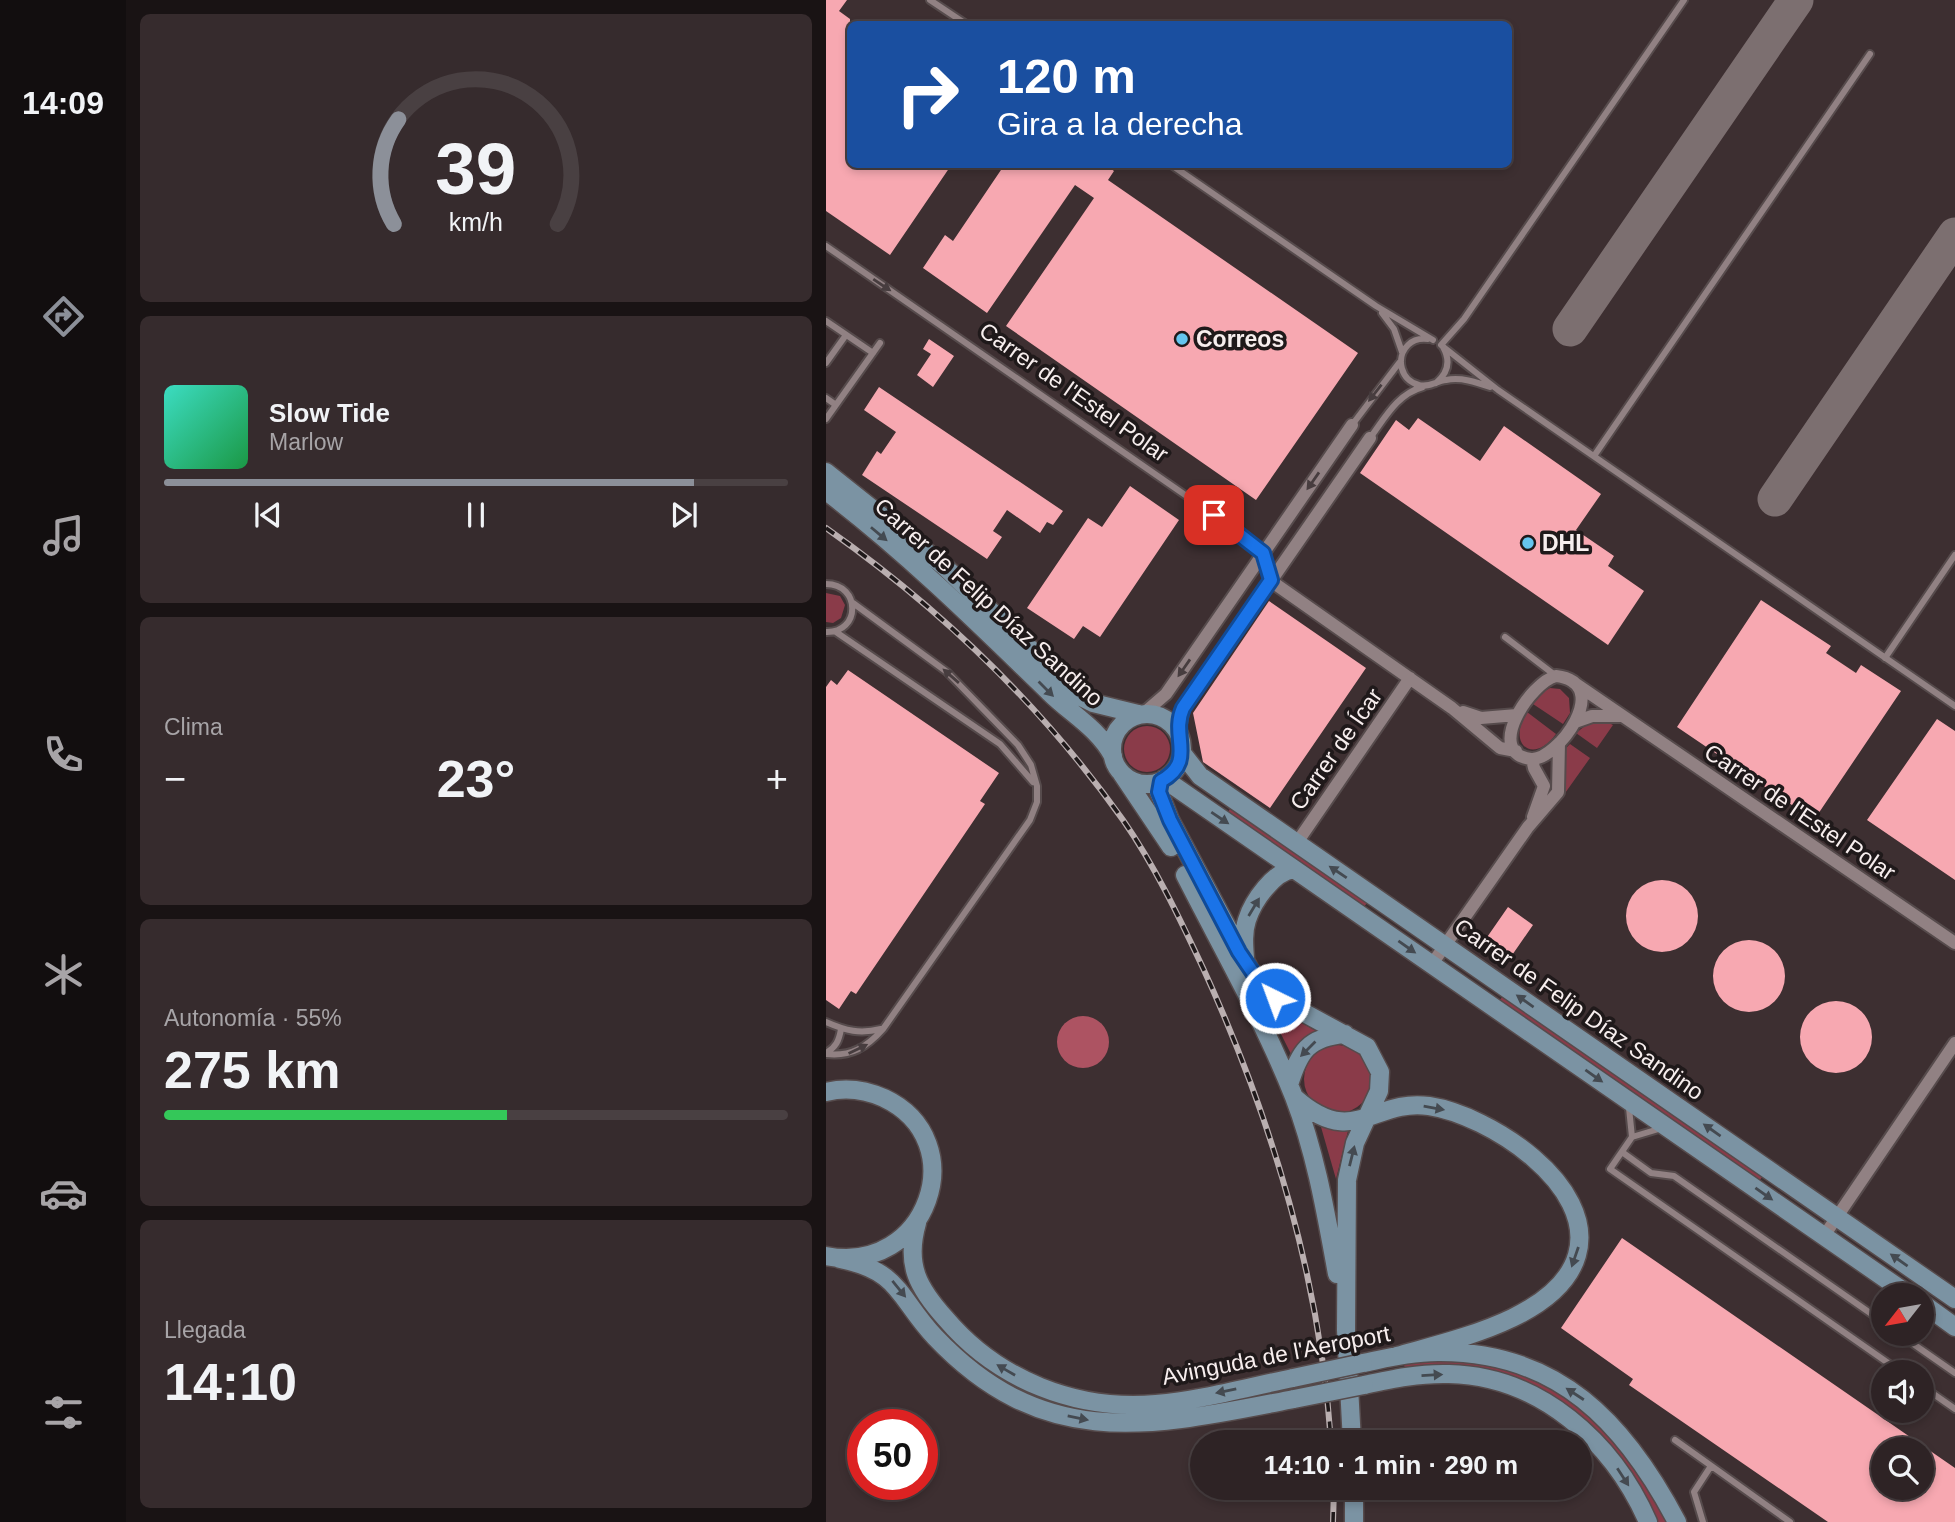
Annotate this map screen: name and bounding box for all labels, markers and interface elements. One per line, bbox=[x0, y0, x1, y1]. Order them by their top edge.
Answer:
icon: right bbox=[882, 49, 973, 140]
text: 120 m bbox=[997, 49, 1136, 103]
text: 14:09 bbox=[22, 85, 104, 121]
text: Gira a la derecha bbox=[997, 106, 1242, 142]
text: 39 bbox=[436, 128, 516, 209]
text: km/h bbox=[449, 208, 503, 236]
one-way arrow bbox=[873, 278, 891, 292]
icon: directions bbox=[39, 292, 88, 341]
street label: Carrer de l'Estel Polar bbox=[975, 317, 1174, 467]
place label: Correos bbox=[1196, 326, 1284, 352]
marker: Correos bbox=[1174, 331, 1190, 347]
one-way arrow bbox=[1368, 383, 1383, 401]
text: Slow Tide bbox=[269, 398, 390, 428]
text: Marlow bbox=[269, 429, 343, 455]
one-way arrow bbox=[1306, 472, 1320, 490]
pin bbox=[1184, 485, 1244, 545]
street label: Carrer de Felip Díaz Sandino bbox=[870, 493, 1108, 711]
icon: previous bbox=[249, 496, 287, 534]
icon: pause bbox=[457, 496, 495, 534]
icon: next bbox=[665, 496, 703, 534]
icon: arrive bbox=[1195, 496, 1233, 534]
icon: music bbox=[39, 511, 88, 560]
one-way arrow bbox=[871, 526, 888, 541]
place label: DHL bbox=[1542, 530, 1589, 556]
marker: DHL bbox=[1520, 535, 1536, 551]
one-way arrow bbox=[1178, 659, 1191, 678]
one-way arrow bbox=[943, 669, 960, 684]
one-way arrow bbox=[1037, 680, 1054, 696]
street label: Carrer de Ícar bbox=[1285, 683, 1388, 815]
text: Clima bbox=[164, 714, 223, 740]
icon: phone bbox=[39, 730, 88, 779]
street label: Carrer de l'Estel Polar bbox=[1700, 739, 1901, 886]
text: 23° bbox=[437, 750, 515, 808]
text: − bbox=[164, 758, 186, 800]
text: + bbox=[766, 758, 788, 800]
one-way arrow bbox=[1210, 811, 1230, 824]
one-way arrow bbox=[1328, 866, 1347, 879]
one-way arrow bbox=[1248, 897, 1260, 916]
street label: Carrer de Felip Díaz Sandino bbox=[1450, 913, 1708, 1105]
one-way arrow bbox=[1398, 940, 1417, 953]
icon: climate bbox=[39, 950, 88, 999]
position arrow bbox=[1238, 961, 1312, 1035]
one-way arrow bbox=[1516, 994, 1534, 1008]
text: Autonomía · 55% bbox=[164, 1005, 342, 1031]
one-way arrow bbox=[1300, 1040, 1316, 1057]
text: 275 km bbox=[164, 1041, 340, 1099]
one-way arrow bbox=[848, 1043, 868, 1055]
one-way arrow bbox=[1585, 1070, 1604, 1083]
one-way arrow bbox=[1423, 1103, 1445, 1114]
one-way arrow bbox=[1703, 1123, 1721, 1137]
one-way arrow bbox=[1347, 1145, 1357, 1166]
icon: car bbox=[39, 1169, 88, 1218]
one-way arrow bbox=[1755, 1187, 1773, 1201]
one-way arrow bbox=[1569, 1247, 1580, 1268]
one-way arrow bbox=[1890, 1253, 1908, 1267]
one-way arrow bbox=[891, 1280, 906, 1298]
north arrow bbox=[1871, 1283, 1934, 1346]
map controls bbox=[1871, 1283, 1934, 1500]
text: Llegada bbox=[164, 1317, 246, 1343]
street label: Avinguda de l'Aeroport bbox=[1160, 1320, 1393, 1390]
text: 14:10 bbox=[164, 1353, 297, 1411]
button: sound bbox=[1871, 1360, 1934, 1423]
one-way arrow bbox=[997, 1364, 1016, 1376]
one-way arrow bbox=[1421, 1369, 1443, 1380]
one-way arrow bbox=[1215, 1386, 1237, 1397]
one-way arrow bbox=[1565, 1387, 1584, 1400]
icon: filters bbox=[39, 1388, 88, 1437]
speed limit sign: 50 bbox=[847, 1409, 938, 1500]
one-way arrow bbox=[1067, 1413, 1089, 1424]
button: search bbox=[1871, 1437, 1934, 1500]
text: 14:10 · 1 min · 290 m bbox=[1264, 1450, 1518, 1480]
one-way arrow bbox=[1617, 1467, 1630, 1487]

